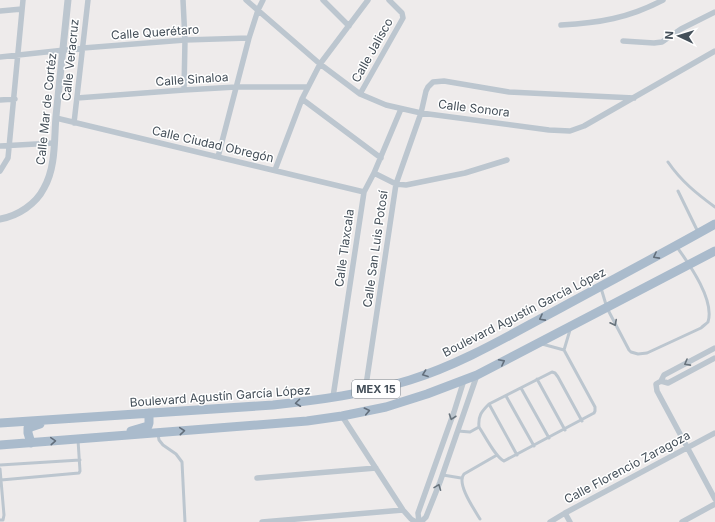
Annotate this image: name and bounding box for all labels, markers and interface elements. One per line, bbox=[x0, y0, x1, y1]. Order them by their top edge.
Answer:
street label: Calle Jalisco bbox=[348, 15, 396, 85]
north arrow bbox=[659, 16, 699, 56]
street label: Calle Veracruz bbox=[58, 18, 82, 102]
street label: Calle Querétaro bbox=[110, 21, 200, 43]
text: N bbox=[662, 31, 676, 40]
street label: Calle Mar de Cortéz bbox=[33, 52, 59, 166]
street label: Calle Sinaloa bbox=[155, 69, 229, 89]
street label: Calle Sonora bbox=[437, 96, 511, 120]
street label: Calle Ciudad Obregón bbox=[151, 123, 275, 165]
street label: Calle San Luis Potosí bbox=[359, 189, 391, 309]
street label: Calle Tlaxcala bbox=[331, 208, 357, 288]
one-way arrow bbox=[653, 252, 660, 259]
street label: Boulevard Agustín García López bbox=[440, 264, 608, 360]
one-way arrow bbox=[539, 313, 546, 321]
one-way arrow bbox=[609, 318, 617, 326]
one-way arrow bbox=[498, 359, 505, 367]
one-way arrow bbox=[684, 359, 691, 366]
one-way arrow bbox=[421, 370, 428, 378]
road number: MEX 15 bbox=[352, 380, 400, 398]
street label: Boulevard Agustín García López bbox=[129, 382, 311, 410]
one-way arrow bbox=[295, 398, 301, 407]
one-way arrow bbox=[364, 407, 370, 415]
one-way arrow bbox=[449, 414, 457, 421]
one-way arrow bbox=[179, 427, 186, 436]
street label: Calle Florencio Zaragoza bbox=[561, 427, 693, 507]
one-way arrow bbox=[50, 436, 56, 445]
one-way arrow bbox=[434, 484, 442, 491]

